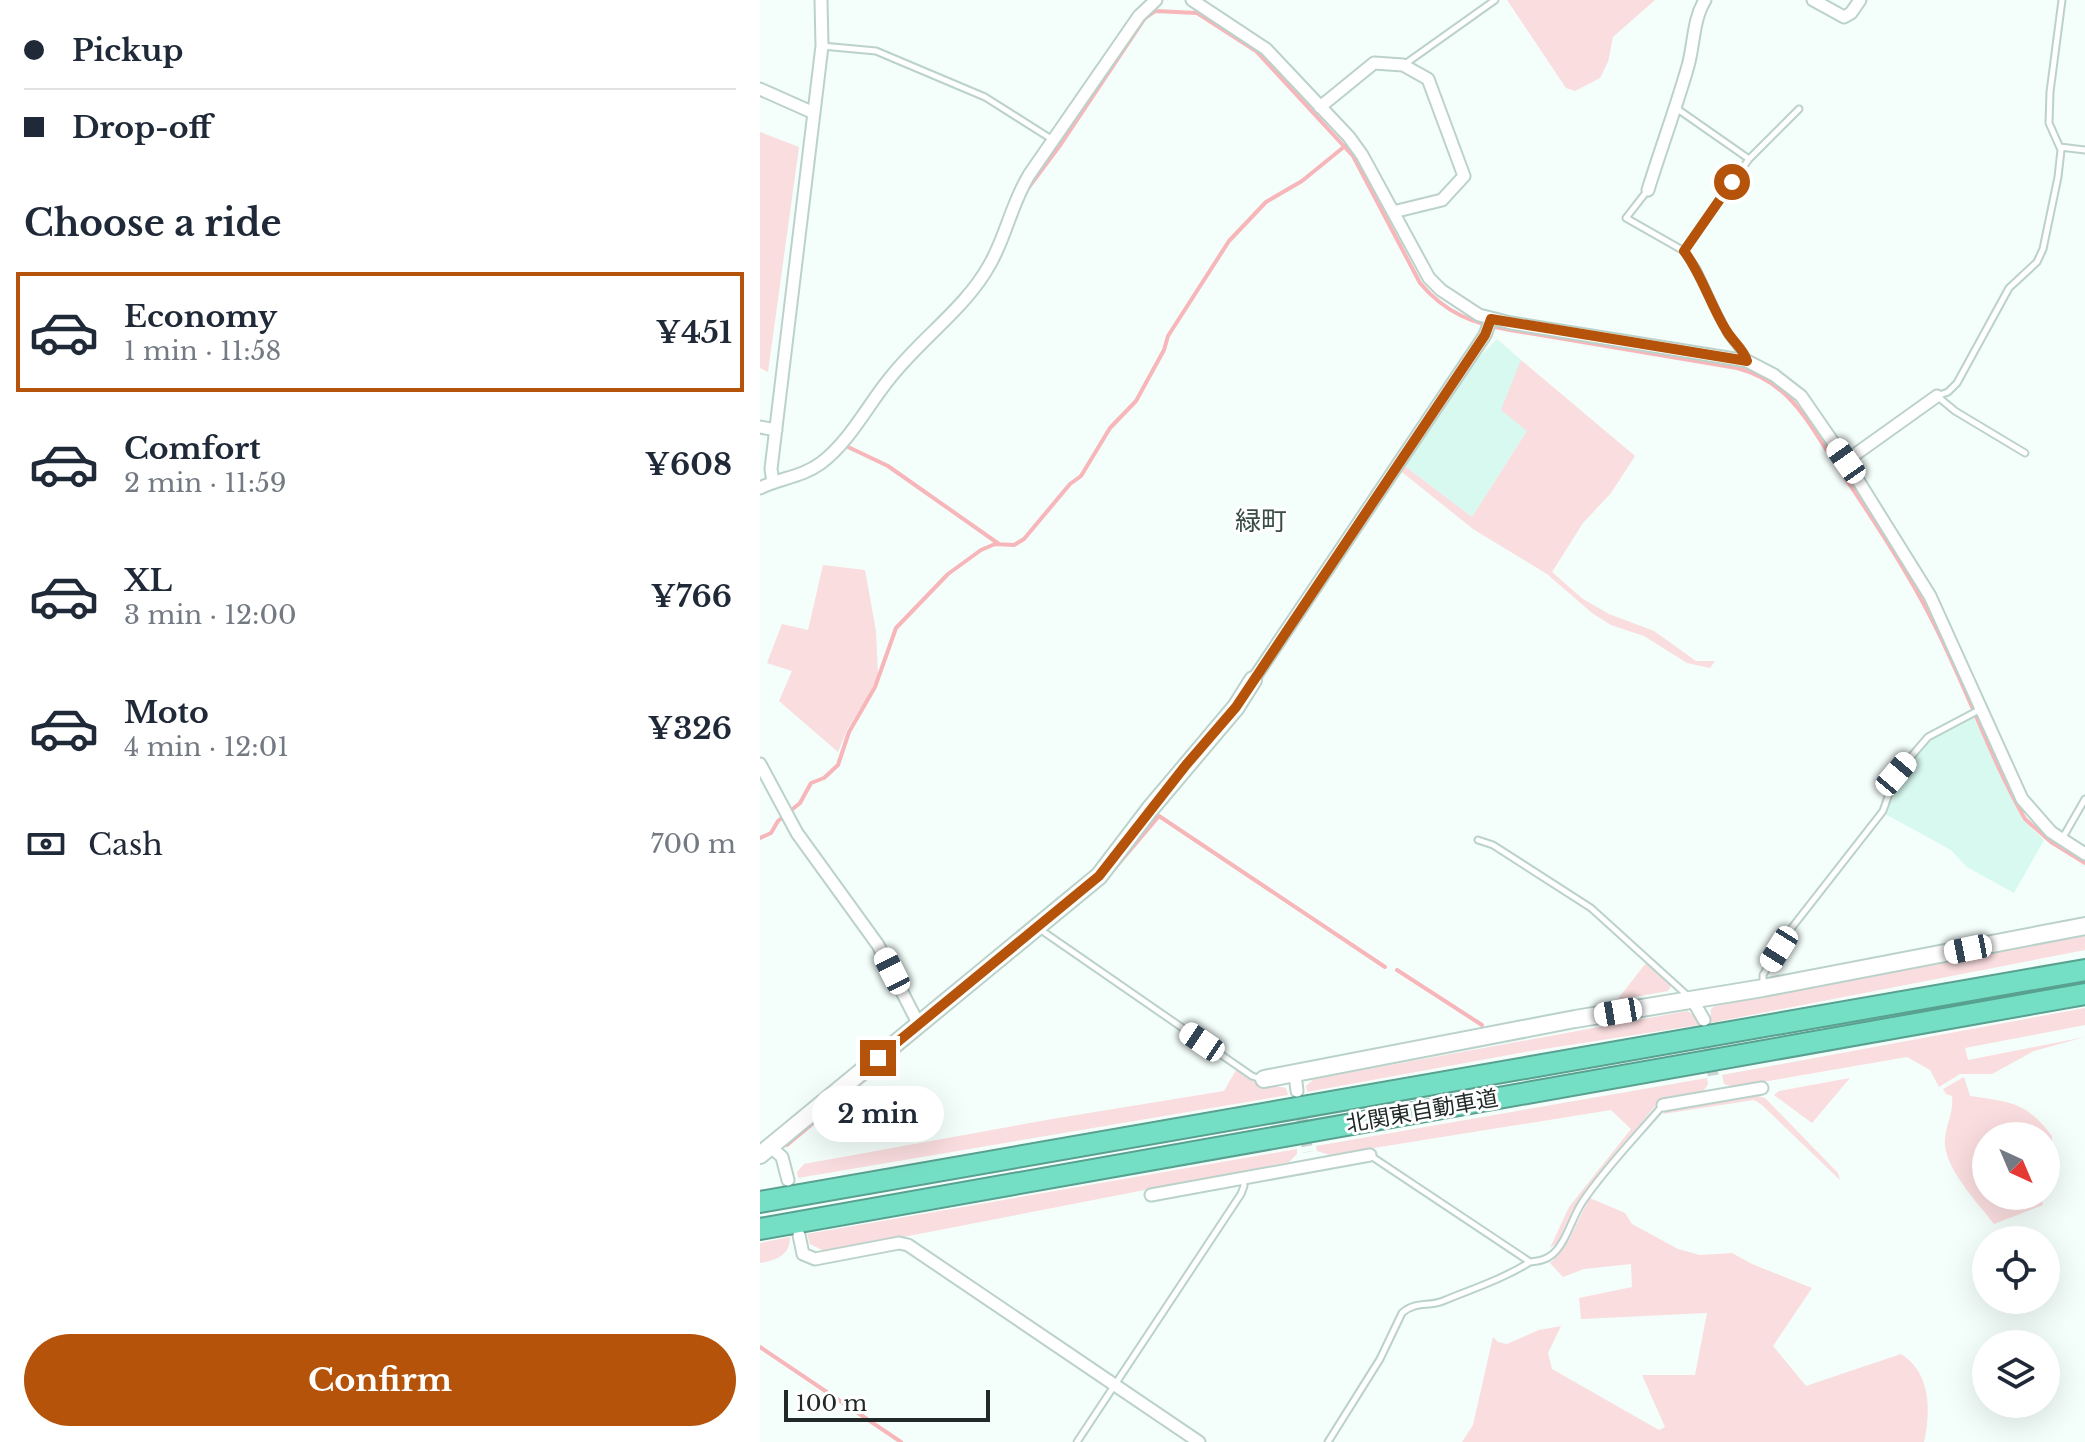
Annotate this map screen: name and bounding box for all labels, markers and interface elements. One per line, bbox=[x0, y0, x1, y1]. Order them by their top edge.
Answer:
text: Pickup bbox=[72, 32, 183, 69]
text: Drop-off bbox=[72, 109, 212, 146]
route start bbox=[1714, 164, 1750, 200]
text: Choose a ride bbox=[24, 201, 281, 246]
icon: car bbox=[28, 296, 100, 368]
text: Economy bbox=[124, 298, 277, 335]
text: ¥451 bbox=[656, 314, 732, 351]
text: 1 min · 11:58 bbox=[124, 335, 281, 367]
icon: car bbox=[28, 428, 100, 500]
text: Comfort bbox=[124, 430, 261, 467]
car bbox=[1822, 434, 1870, 488]
text: ¥608 bbox=[645, 446, 732, 483]
text: 2 min · 11:59 bbox=[124, 467, 287, 499]
district label: 緑町 bbox=[1235, 505, 1287, 537]
icon: car bbox=[28, 560, 100, 632]
text: XL bbox=[124, 562, 172, 599]
text: ¥766 bbox=[651, 578, 732, 615]
text: 3 min · 12:00 bbox=[124, 599, 297, 631]
icon: car bbox=[28, 692, 100, 764]
text: Moto bbox=[124, 694, 209, 731]
text: ¥326 bbox=[648, 710, 732, 747]
text: 4 min · 12:01 bbox=[124, 731, 289, 763]
car bbox=[1871, 748, 1921, 800]
icon: cash bbox=[24, 822, 68, 866]
text: Cash bbox=[88, 826, 163, 863]
text: 700 m bbox=[650, 828, 736, 860]
car bbox=[1756, 922, 1802, 976]
car bbox=[1942, 933, 1994, 965]
car bbox=[870, 944, 914, 998]
car bbox=[1592, 996, 1644, 1028]
car bbox=[1175, 1019, 1229, 1065]
route end bbox=[860, 1040, 896, 1076]
street label: 北関東自動車道 bbox=[1344, 1084, 1500, 1138]
callout: 2 min bbox=[812, 1086, 944, 1142]
text: 2 min bbox=[838, 1098, 918, 1130]
north arrow bbox=[1972, 1122, 2060, 1210]
map controls bbox=[1972, 1122, 2060, 1418]
button: locate bbox=[1972, 1226, 2060, 1314]
button: layers bbox=[1972, 1330, 2060, 1418]
button: Confirm bbox=[24, 1334, 736, 1426]
scale bar bbox=[784, 1386, 990, 1422]
text: 100 m bbox=[796, 1390, 867, 1417]

